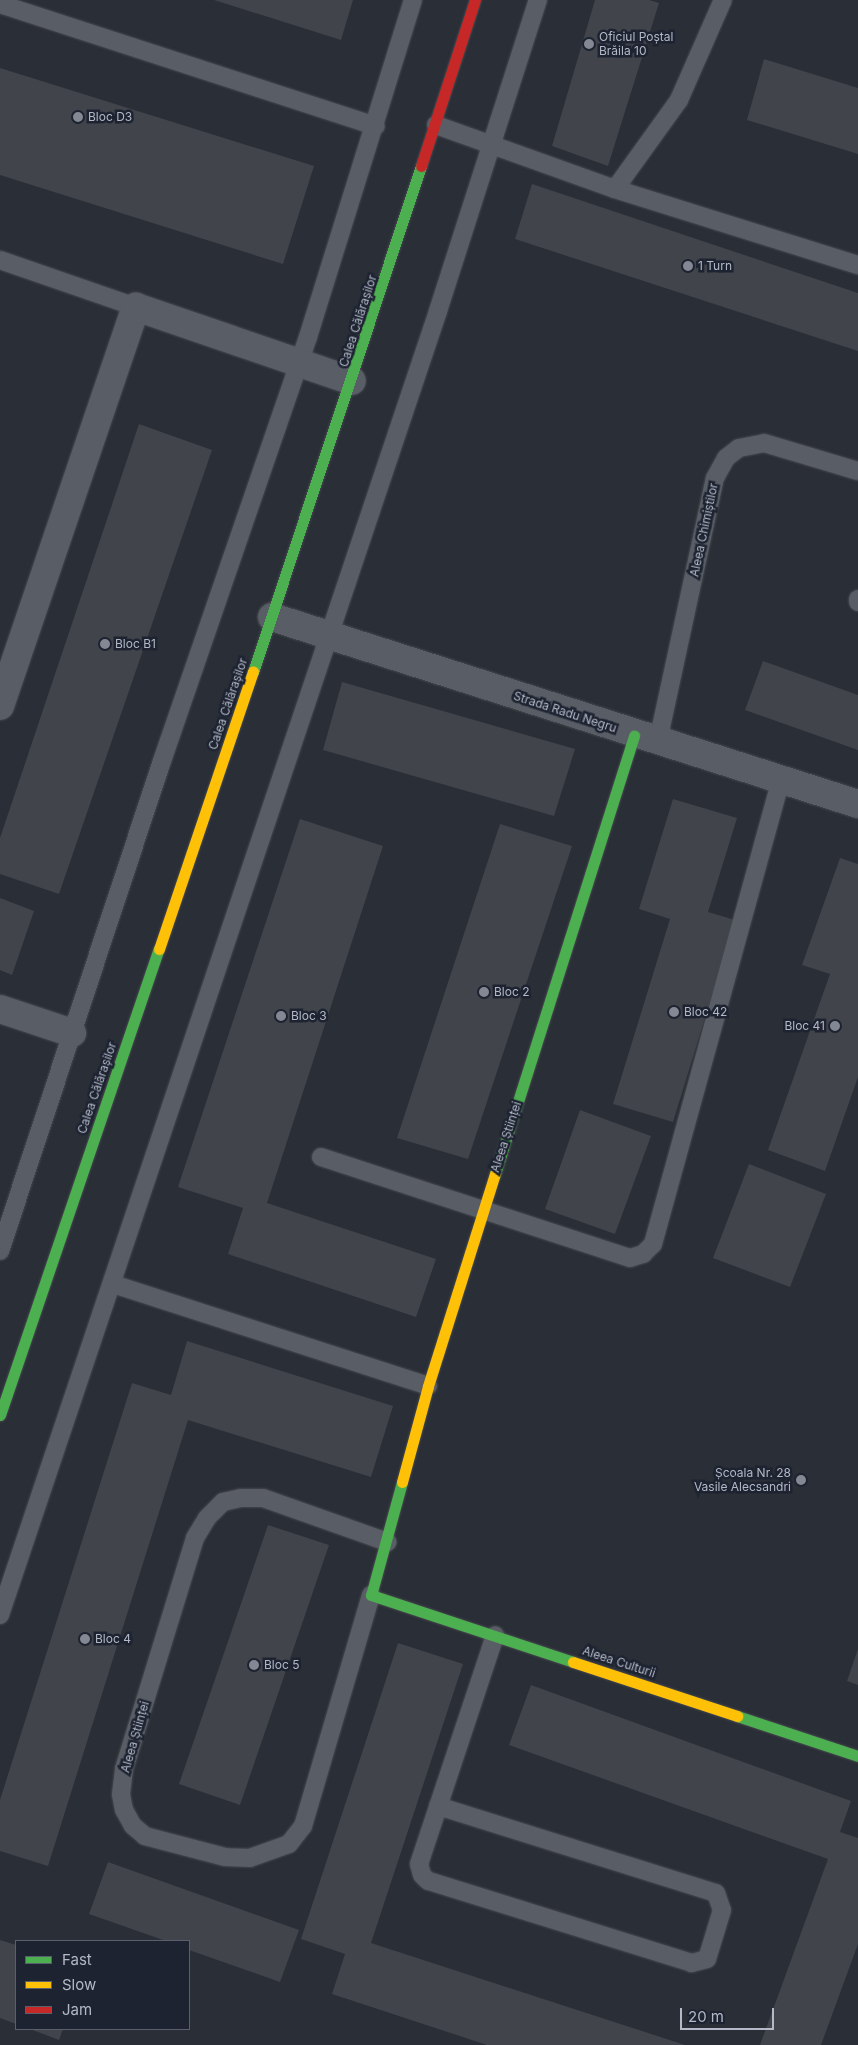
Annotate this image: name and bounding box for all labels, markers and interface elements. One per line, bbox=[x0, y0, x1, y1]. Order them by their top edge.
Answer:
place label: Oficiul Poștal Brăila 10 bbox=[599, 30, 673, 58]
marker: Oficiul Poștal Brăila 10 bbox=[583, 38, 595, 50]
place label: Bloc D3 bbox=[88, 110, 132, 124]
marker: Bloc D3 bbox=[72, 111, 84, 123]
place label: 1 Turn bbox=[698, 259, 732, 273]
marker: 1 Turn bbox=[682, 260, 694, 272]
street label: Calea Călărașilor bbox=[336, 273, 380, 369]
street label: Aleea Chimiștilor bbox=[687, 482, 721, 578]
place label: Bloc B1 bbox=[115, 637, 156, 651]
marker: Bloc B1 bbox=[99, 638, 111, 650]
street label: Calea Călărașilor bbox=[206, 656, 250, 752]
street label: Strada Radu Negru bbox=[512, 689, 618, 735]
place label: Bloc 2 bbox=[494, 985, 530, 999]
marker: Bloc 2 bbox=[478, 986, 490, 998]
place label: Bloc 42 bbox=[684, 1005, 727, 1019]
marker: Bloc 42 bbox=[668, 1006, 680, 1018]
place label: Bloc 3 bbox=[291, 1009, 327, 1023]
marker: Bloc 3 bbox=[275, 1010, 287, 1022]
place label: Bloc 41 bbox=[784, 1019, 825, 1033]
marker: Bloc 41 bbox=[829, 1020, 841, 1032]
street label: Calea Călărașilor bbox=[75, 1040, 119, 1136]
street label: Aleea Științei bbox=[488, 1100, 524, 1174]
place label: Școala Nr. 28 Vasile Alecsandri bbox=[694, 1466, 791, 1494]
marker: Școala Nr. 28 Vasile Alecsandri bbox=[795, 1474, 807, 1486]
place label: Bloc 4 bbox=[95, 1632, 131, 1646]
marker: Bloc 4 bbox=[79, 1633, 91, 1645]
street label: Aleea Culturii bbox=[581, 1643, 657, 1681]
place label: Bloc 5 bbox=[264, 1658, 299, 1672]
marker: Bloc 5 bbox=[248, 1659, 260, 1671]
street label: Aleea Științei bbox=[118, 1700, 152, 1774]
legend bbox=[15, 1940, 190, 2030]
text: Fast bbox=[62, 1950, 92, 1969]
text: Slow bbox=[62, 1975, 96, 1994]
scale bar bbox=[683, 1998, 777, 2030]
text: Jam bbox=[62, 2000, 92, 2019]
text: 20 m bbox=[688, 2007, 724, 2026]

